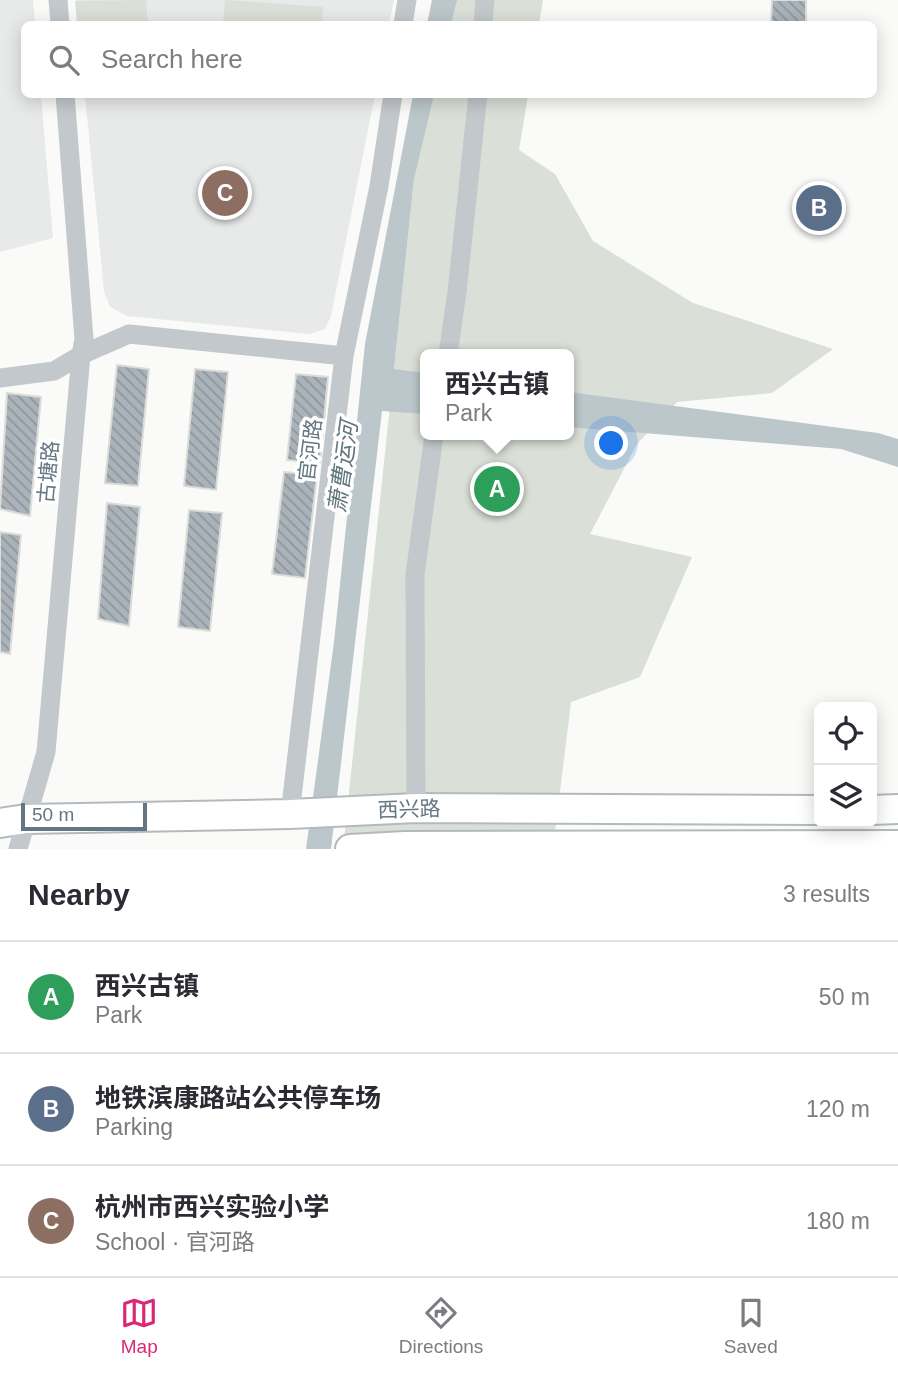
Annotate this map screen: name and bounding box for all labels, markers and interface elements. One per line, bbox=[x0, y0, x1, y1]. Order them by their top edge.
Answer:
search box bbox=[21, 21, 877, 98]
icon: search bbox=[45, 41, 83, 79]
text: Search here bbox=[101, 44, 243, 74]
pin: C bbox=[202, 167, 248, 219]
pin: B bbox=[796, 182, 842, 234]
popup bbox=[420, 349, 574, 440]
text: 西兴古镇 bbox=[445, 369, 549, 399]
text: Park bbox=[445, 400, 492, 426]
water label: 萧曹运河 bbox=[324, 416, 363, 514]
street label: 官河路 bbox=[295, 417, 325, 483]
your location bbox=[594, 426, 628, 460]
street label: 古塘路 bbox=[34, 440, 62, 504]
pin: A bbox=[474, 463, 520, 515]
map controls bbox=[814, 702, 877, 828]
button: locate bbox=[814, 702, 877, 765]
button: layers bbox=[814, 765, 877, 828]
street label: 西兴路 bbox=[377, 796, 441, 822]
scale bar bbox=[21, 800, 147, 832]
text: 50 m bbox=[32, 804, 74, 825]
text: Nearby bbox=[28, 878, 130, 911]
text: 3 results bbox=[783, 881, 870, 907]
text: 西兴古镇 bbox=[95, 971, 199, 1001]
text: A bbox=[43, 984, 59, 1010]
text: 50 m bbox=[819, 984, 870, 1010]
text: Park bbox=[95, 1002, 142, 1028]
text: 地铁滨康路站公共停车场 bbox=[95, 1083, 381, 1113]
text: B bbox=[43, 1096, 59, 1122]
text: 120 m bbox=[806, 1096, 870, 1122]
text: Parking bbox=[95, 1114, 173, 1140]
text: 杭州市西兴实验小学 bbox=[95, 1192, 329, 1222]
text: C bbox=[43, 1208, 59, 1234]
text: 180 m bbox=[806, 1208, 870, 1234]
text: School · 官河路 bbox=[95, 1229, 255, 1255]
tab: Map bbox=[120, 1294, 158, 1358]
tab: Directions bbox=[399, 1294, 483, 1358]
tab: Saved bbox=[724, 1294, 778, 1358]

